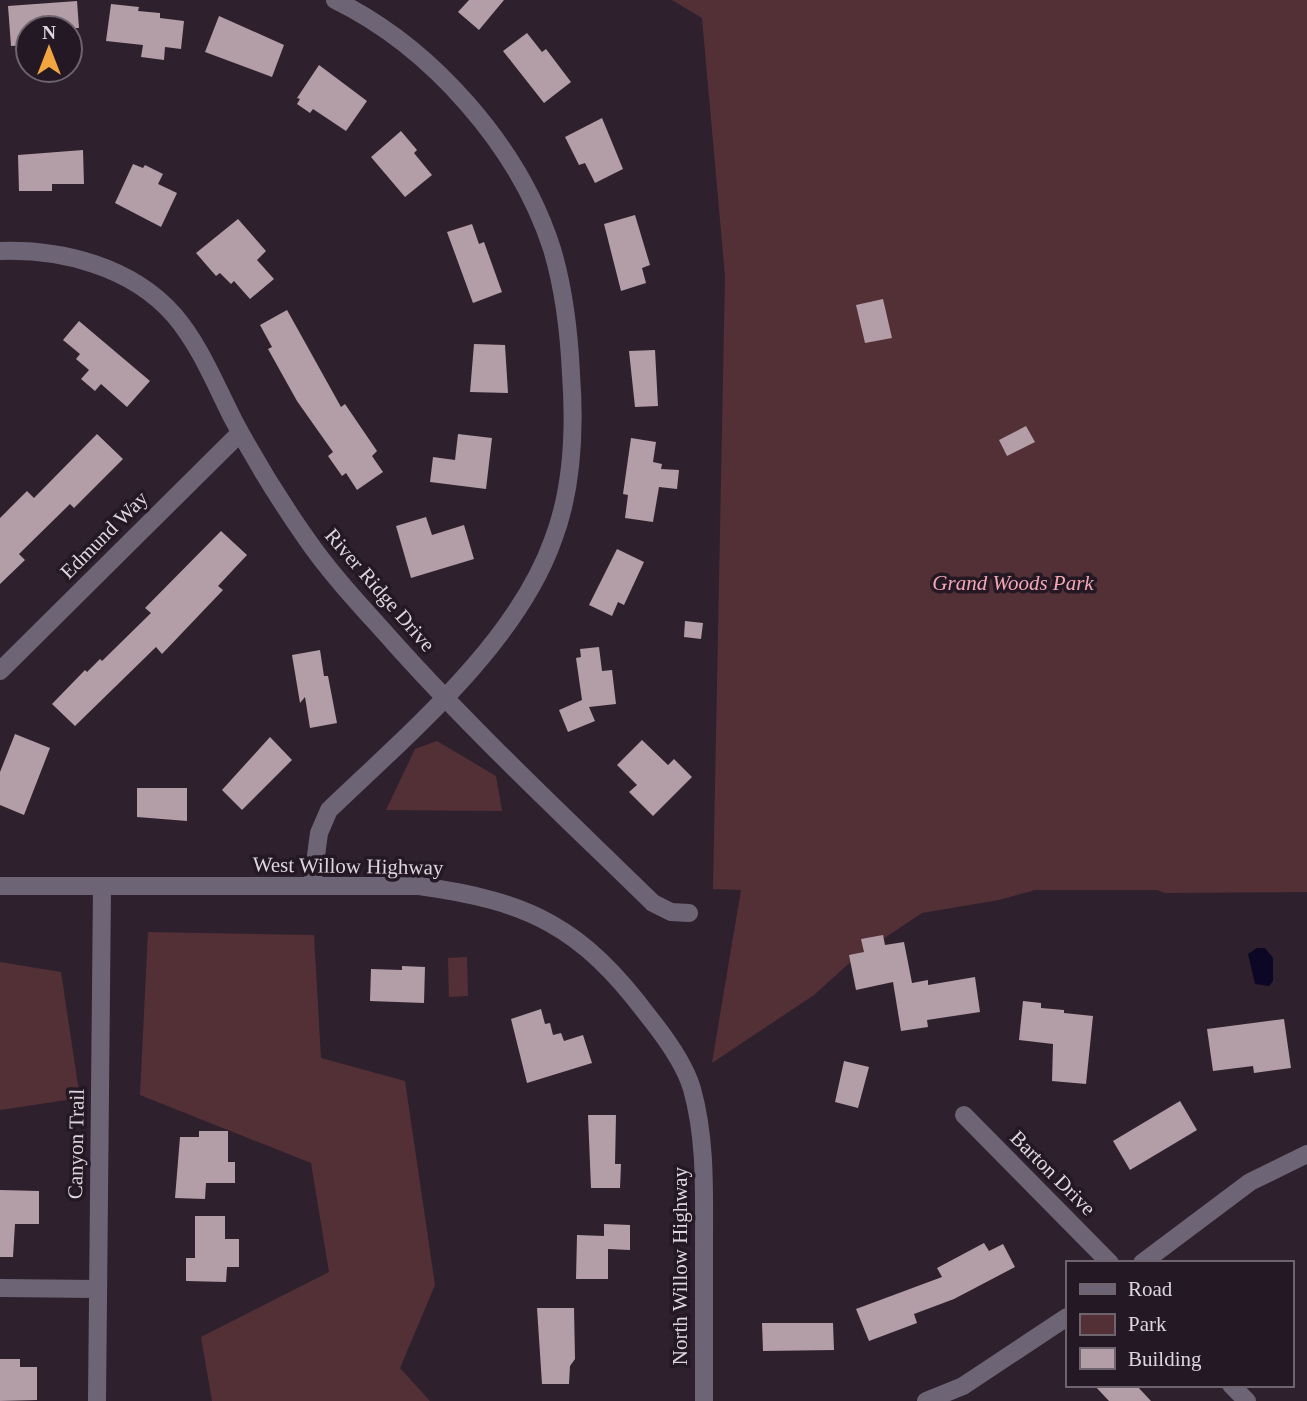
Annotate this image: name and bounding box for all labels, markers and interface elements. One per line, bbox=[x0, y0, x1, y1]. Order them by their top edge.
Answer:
north arrow bbox=[14, 14, 84, 84]
text: N bbox=[42, 22, 56, 43]
street label: Edmund Way bbox=[55, 486, 153, 584]
street label: River Ridge Drive bbox=[320, 524, 440, 656]
park label: Grand Woods Park bbox=[932, 571, 1094, 595]
street label: West Willow Highway bbox=[252, 852, 444, 880]
street label: Canyon Trail bbox=[63, 1089, 89, 1199]
street label: Barton Drive bbox=[1006, 1126, 1100, 1220]
street label: North Willow Highway bbox=[668, 1166, 692, 1365]
legend bbox=[1066, 1261, 1293, 1387]
text: Road bbox=[1128, 1277, 1173, 1301]
text: Park bbox=[1128, 1312, 1167, 1336]
text: Building bbox=[1128, 1347, 1202, 1371]

